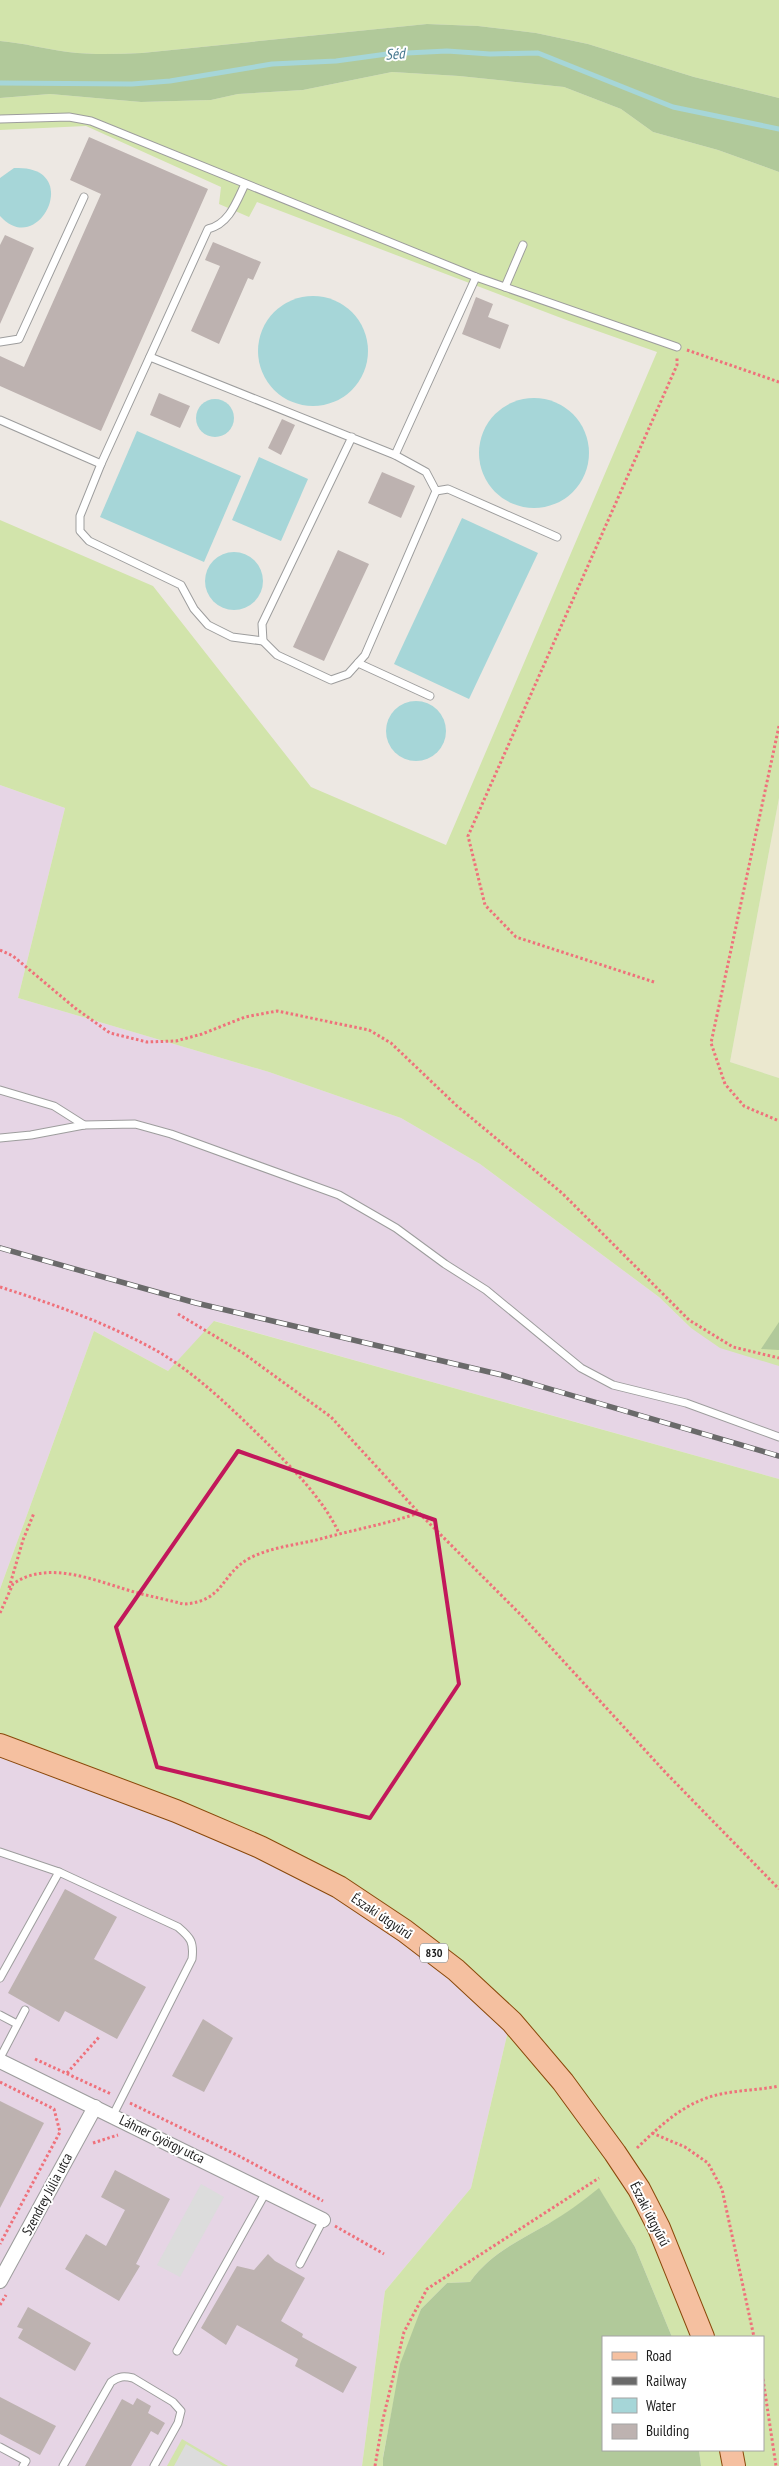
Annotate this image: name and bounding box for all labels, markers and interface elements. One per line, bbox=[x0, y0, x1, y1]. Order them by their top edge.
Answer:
water label: Séd bbox=[385, 43, 408, 64]
street label: Északi útgyűrű bbox=[348, 1889, 416, 1943]
road number: 830 bbox=[420, 1944, 448, 1962]
street label: Láhner György utca bbox=[116, 2111, 208, 2167]
street label: Szendrey Júlia utca bbox=[18, 2150, 76, 2238]
street label: Északi útgyűrű bbox=[626, 2179, 674, 2249]
legend bbox=[602, 2336, 764, 2451]
text: Road bbox=[646, 2346, 672, 2365]
text: Railway bbox=[646, 2371, 687, 2390]
text: Water bbox=[646, 2396, 677, 2415]
text: Building bbox=[646, 2421, 689, 2440]

